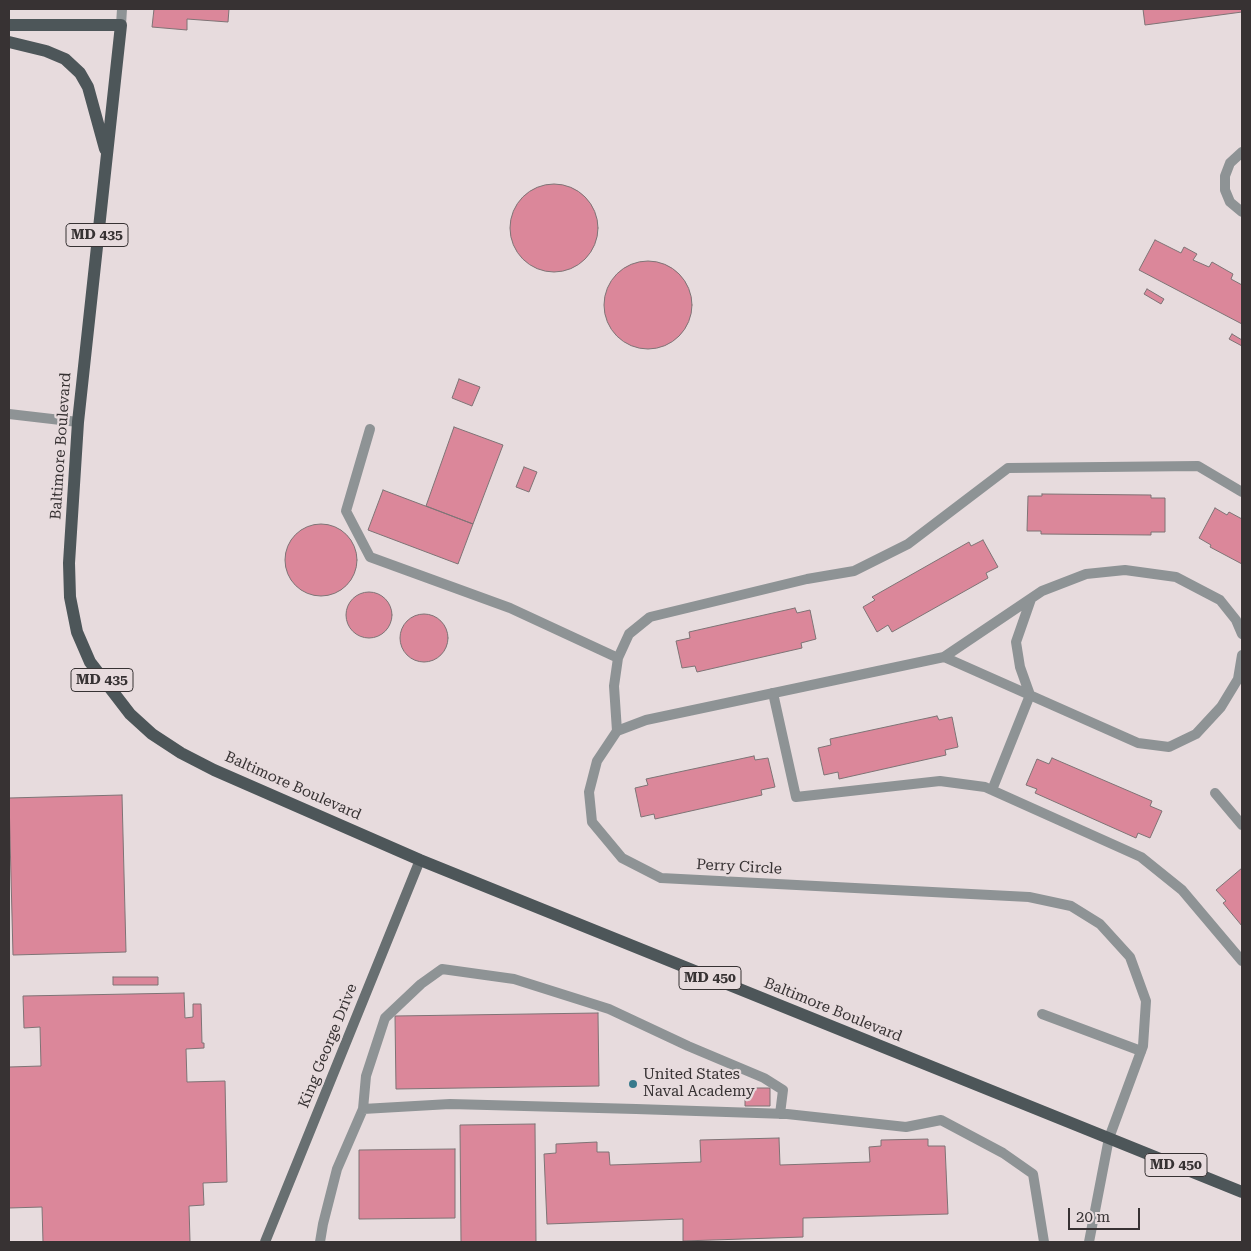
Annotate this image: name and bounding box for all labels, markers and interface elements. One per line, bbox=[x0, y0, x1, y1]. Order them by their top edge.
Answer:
road number: MD 435 bbox=[66, 224, 128, 246]
street label: Baltimore Boulevard bbox=[47, 372, 75, 520]
road number: MD 435 bbox=[71, 668, 133, 692]
street label: Baltimore Boulevard bbox=[222, 748, 364, 824]
street label: Perry Circle bbox=[696, 856, 782, 878]
road number: MD 450 bbox=[679, 966, 741, 990]
street label: Baltimore Boulevard bbox=[761, 974, 905, 1046]
street label: King George Drive bbox=[295, 981, 361, 1111]
place label: United States Naval Academy bbox=[643, 1066, 755, 1101]
marker: United States Naval Academy bbox=[627, 1078, 639, 1090]
road number: MD 450 bbox=[1145, 1154, 1207, 1176]
scale bar bbox=[1071, 1198, 1144, 1230]
text: 20 m bbox=[1076, 1208, 1110, 1226]

